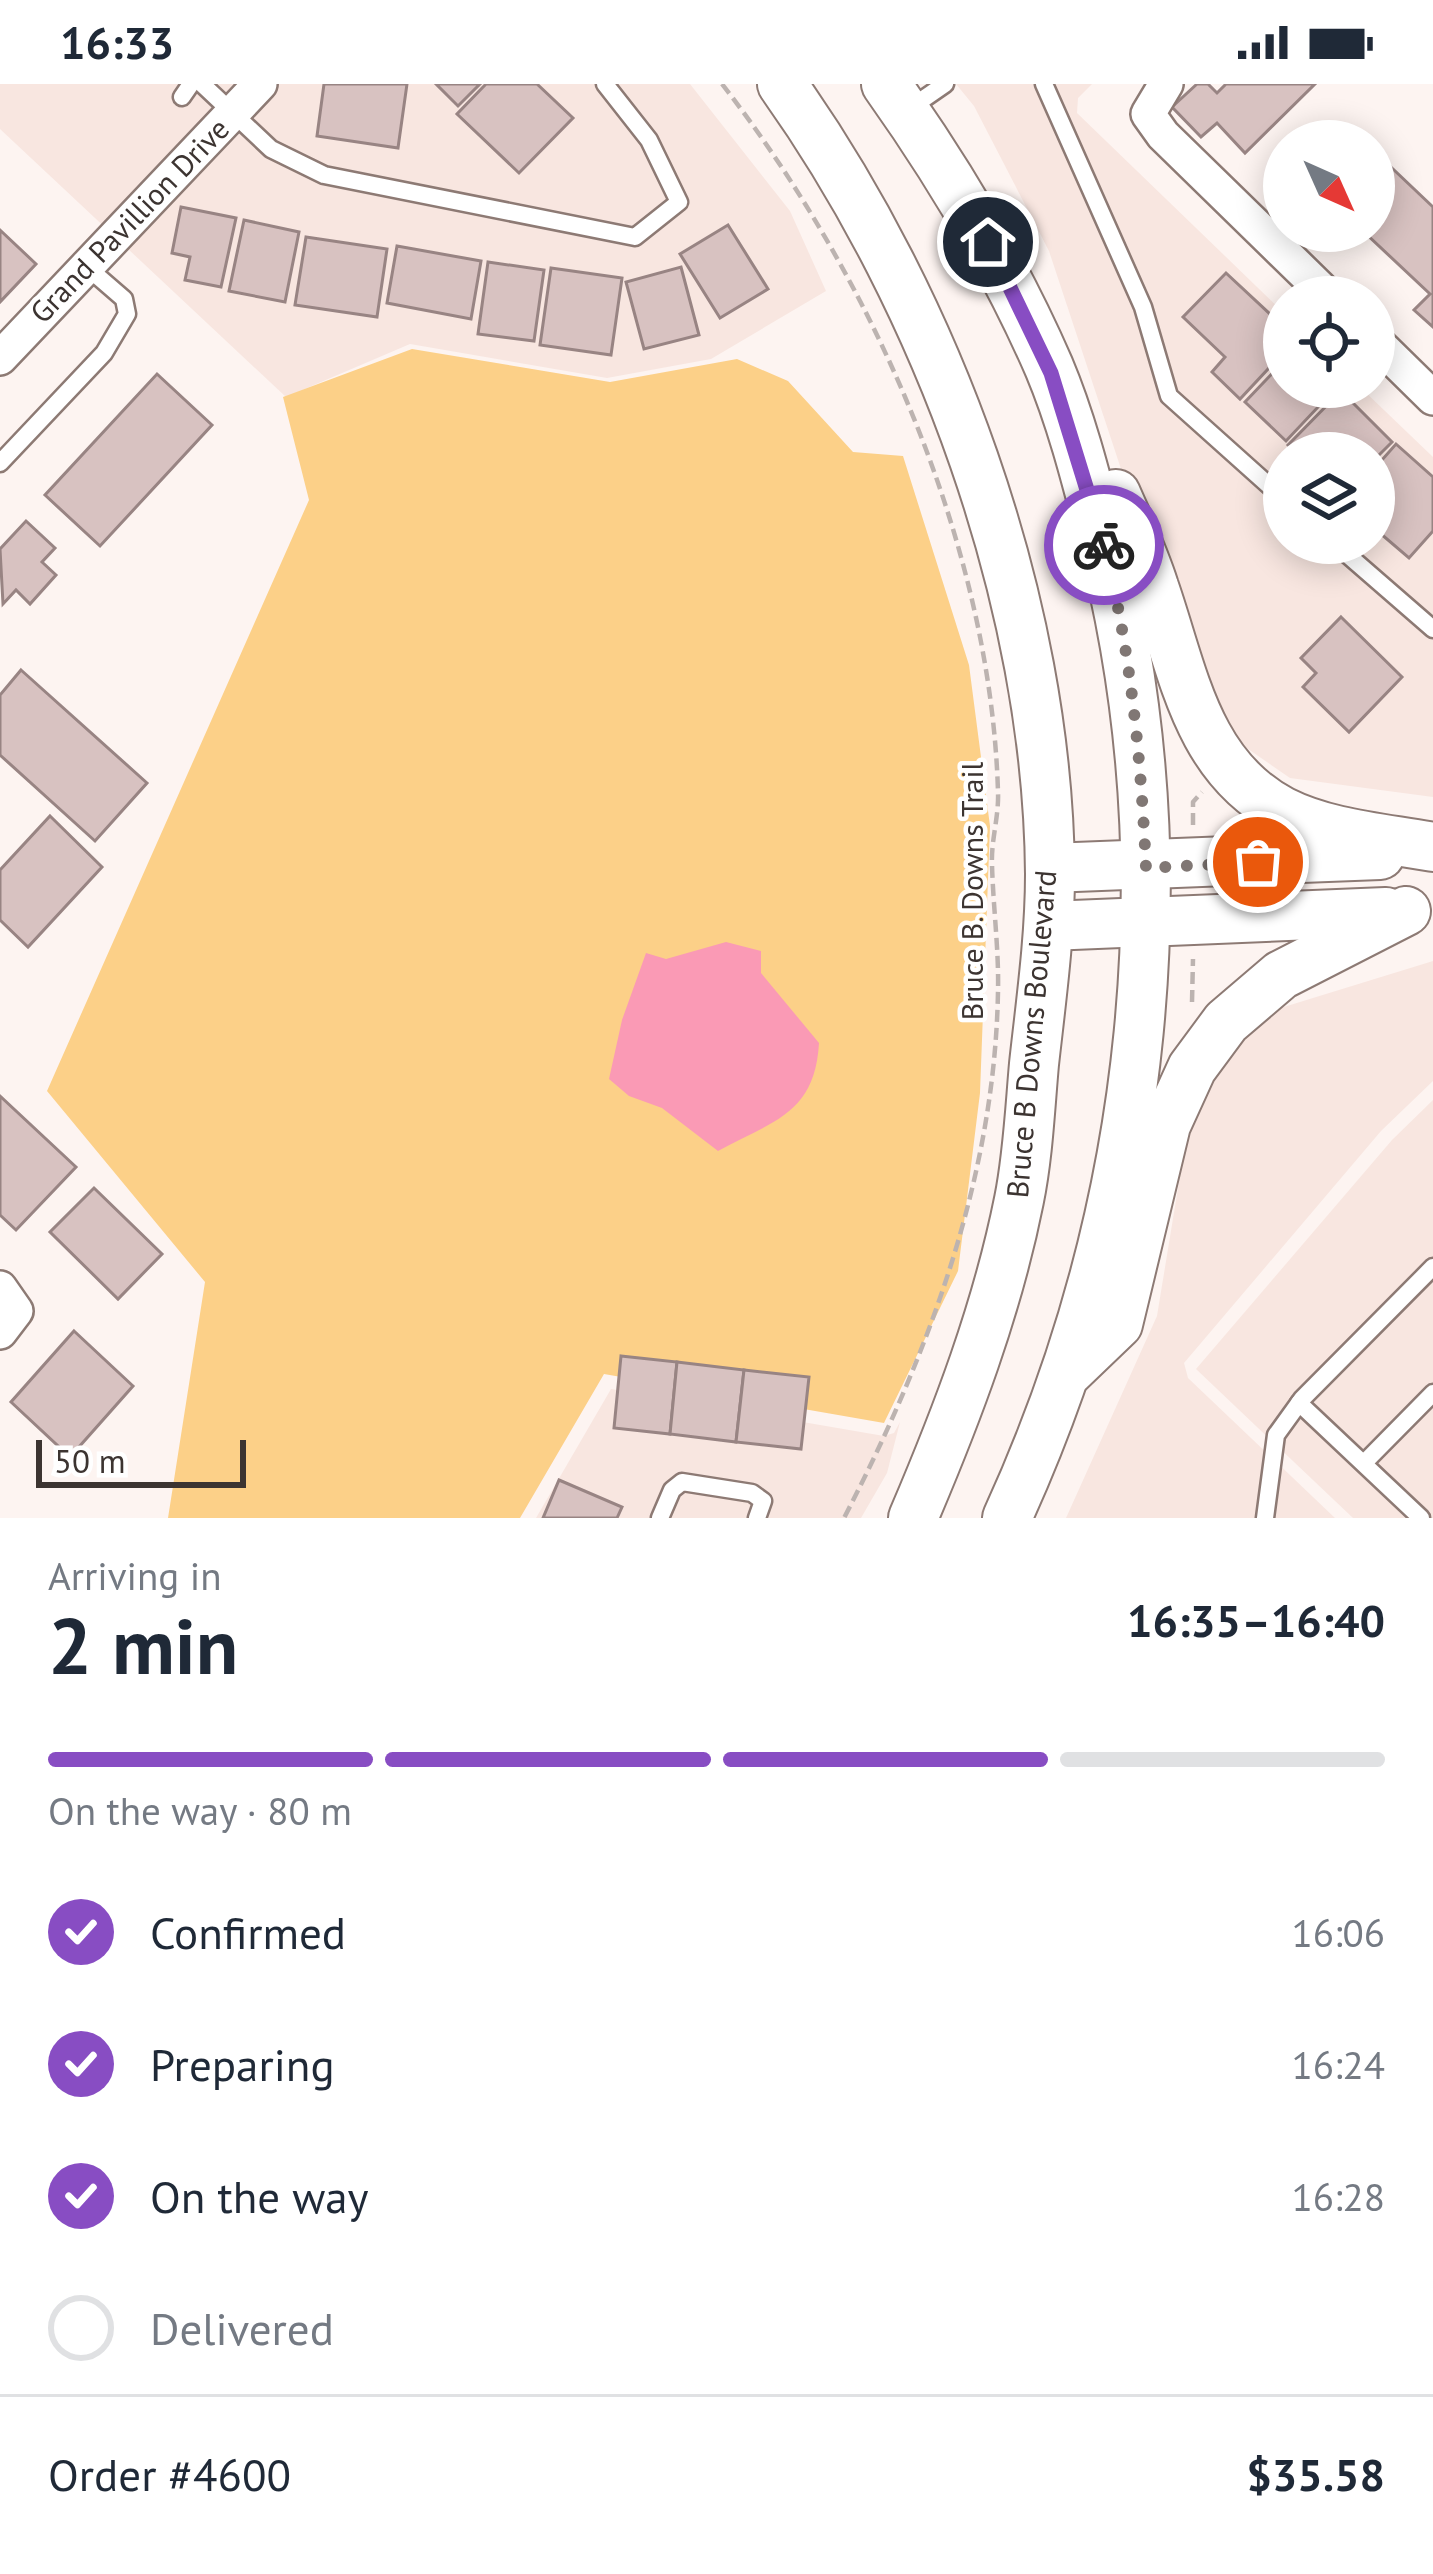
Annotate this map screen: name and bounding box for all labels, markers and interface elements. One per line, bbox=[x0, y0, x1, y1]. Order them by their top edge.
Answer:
text: 16:33 bbox=[60, 13, 174, 71]
street label: Grand Pavillion Drive bbox=[21, 109, 237, 331]
north arrow bbox=[1263, 120, 1395, 252]
map controls bbox=[1263, 120, 1395, 564]
pin bbox=[937, 191, 1039, 293]
icon: home bbox=[955, 209, 1021, 275]
button: locate bbox=[1263, 276, 1395, 408]
button: layers bbox=[1263, 432, 1395, 564]
courier bbox=[1044, 485, 1164, 605]
icon: bike bbox=[1071, 512, 1137, 578]
street label: Bruce B. Downs Trail bbox=[952, 762, 991, 1020]
pin bbox=[1207, 811, 1309, 913]
icon: bag bbox=[1225, 829, 1291, 895]
street label: Bruce B Downs Boulevard bbox=[997, 868, 1064, 1199]
scale bar bbox=[36, 1434, 246, 1487]
text: 50 m bbox=[54, 1439, 126, 1482]
text: Arriving in bbox=[48, 1550, 222, 1601]
text: 16:35–16:40 bbox=[1127, 1591, 1385, 1649]
text: 2 min bbox=[48, 1595, 238, 1696]
text: On the way · 80 m bbox=[48, 1785, 352, 1836]
icon: check bbox=[48, 1899, 114, 1965]
text: Confirmed bbox=[150, 1903, 346, 1961]
text: 16:06 bbox=[1291, 1907, 1385, 1958]
icon: check bbox=[48, 2031, 114, 2097]
text: Preparing bbox=[150, 2035, 335, 2093]
text: 16:24 bbox=[1291, 2039, 1385, 2090]
icon: check bbox=[48, 2163, 114, 2229]
text: On the way bbox=[150, 2167, 369, 2225]
text: 16:28 bbox=[1291, 2171, 1385, 2222]
text: Delivered bbox=[150, 2299, 334, 2357]
text: Order #4600 bbox=[48, 2445, 291, 2503]
text: $35.58 bbox=[1246, 2445, 1385, 2503]

